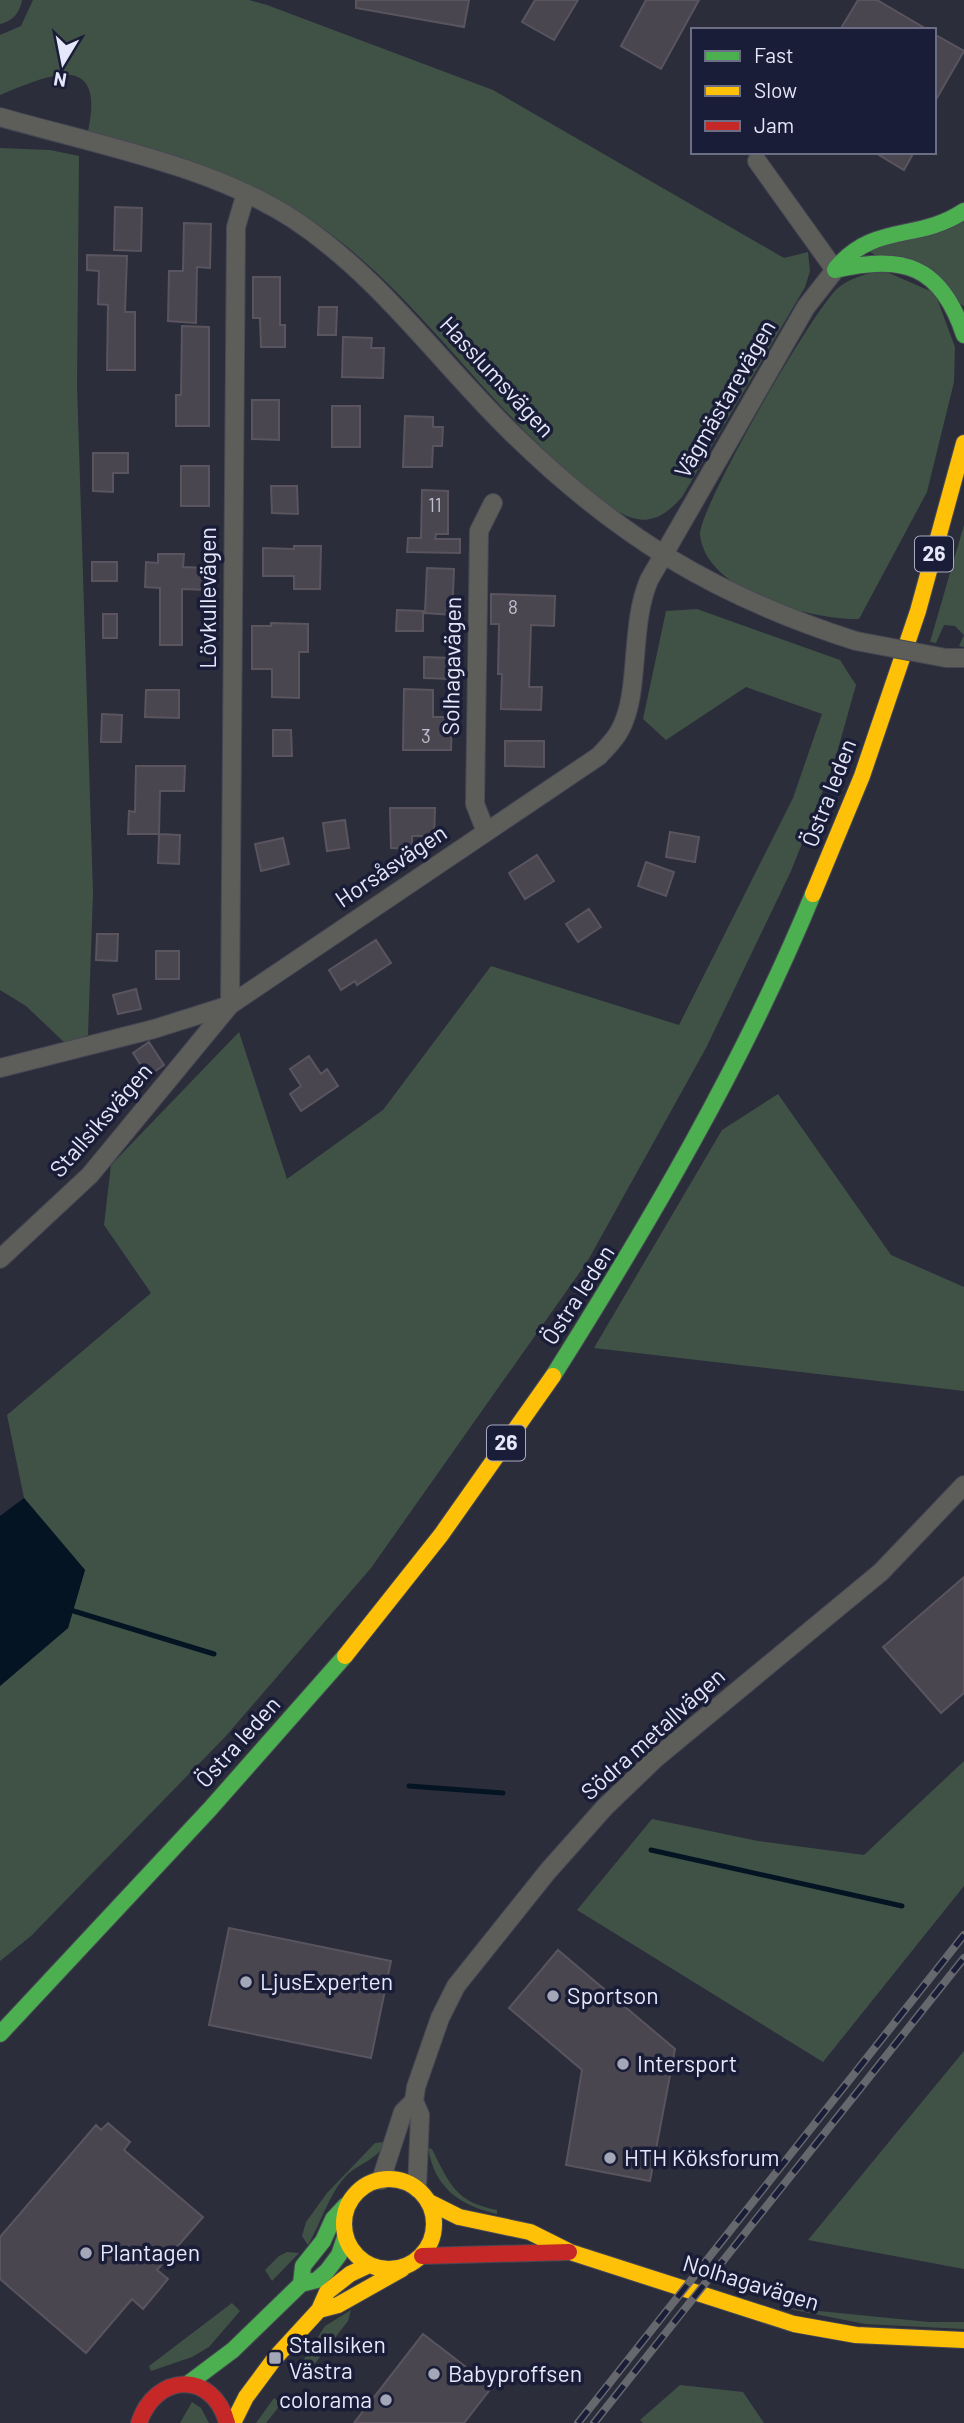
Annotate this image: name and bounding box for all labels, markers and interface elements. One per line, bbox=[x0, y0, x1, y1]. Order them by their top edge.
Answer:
north arrow bbox=[28, 28, 98, 98]
legend bbox=[691, 28, 936, 154]
text: Fast bbox=[754, 42, 794, 67]
text: N bbox=[52, 68, 68, 93]
text: Slow bbox=[754, 77, 797, 102]
text: Jam bbox=[754, 112, 794, 137]
street label: Hasslumsvägen bbox=[435, 310, 561, 443]
street label: Vägmästarevägen bbox=[668, 314, 781, 483]
house number: 11 bbox=[428, 493, 442, 516]
street label: Lövkullevägen bbox=[193, 527, 221, 669]
road number: 26 bbox=[915, 536, 953, 572]
house number: 8 bbox=[508, 595, 518, 618]
street label: Solhagavägen bbox=[436, 596, 466, 736]
house number: 3 bbox=[421, 724, 431, 747]
street label: Östra leden bbox=[795, 735, 861, 850]
street label: Horsåsvägen bbox=[329, 818, 451, 913]
street label: Stallsiksvägen bbox=[43, 1056, 157, 1182]
street label: Östra leden bbox=[535, 1239, 620, 1350]
road number: 26 bbox=[487, 1426, 525, 1460]
street label: Södra metallvägen bbox=[575, 1661, 730, 1805]
street label: Östra leden bbox=[189, 1690, 286, 1793]
place label: LjusExperten bbox=[260, 1967, 393, 1995]
marker: LjusExperten bbox=[238, 1974, 254, 1990]
place label: Sportson bbox=[567, 1981, 659, 2009]
marker: Sportson bbox=[545, 1988, 561, 2004]
place label: Intersport bbox=[637, 2049, 737, 2077]
marker: Intersport bbox=[615, 2056, 631, 2072]
place label: HTH Köksforum bbox=[624, 2143, 780, 2171]
marker: HTH Köksforum bbox=[602, 2150, 618, 2166]
place label: Plantagen bbox=[100, 2238, 200, 2266]
marker: Plantagen bbox=[78, 2245, 94, 2261]
street label: Nolhagavägen bbox=[680, 2248, 823, 2316]
place label: Stallsiken Västra bbox=[289, 2330, 386, 2384]
marker: Stallsiken Västra bbox=[267, 2350, 283, 2366]
place label: Babyproffsen bbox=[448, 2359, 582, 2387]
marker: Babyproffsen bbox=[426, 2366, 442, 2382]
place label: colorama bbox=[279, 2385, 372, 2413]
marker: colorama bbox=[378, 2392, 394, 2408]

